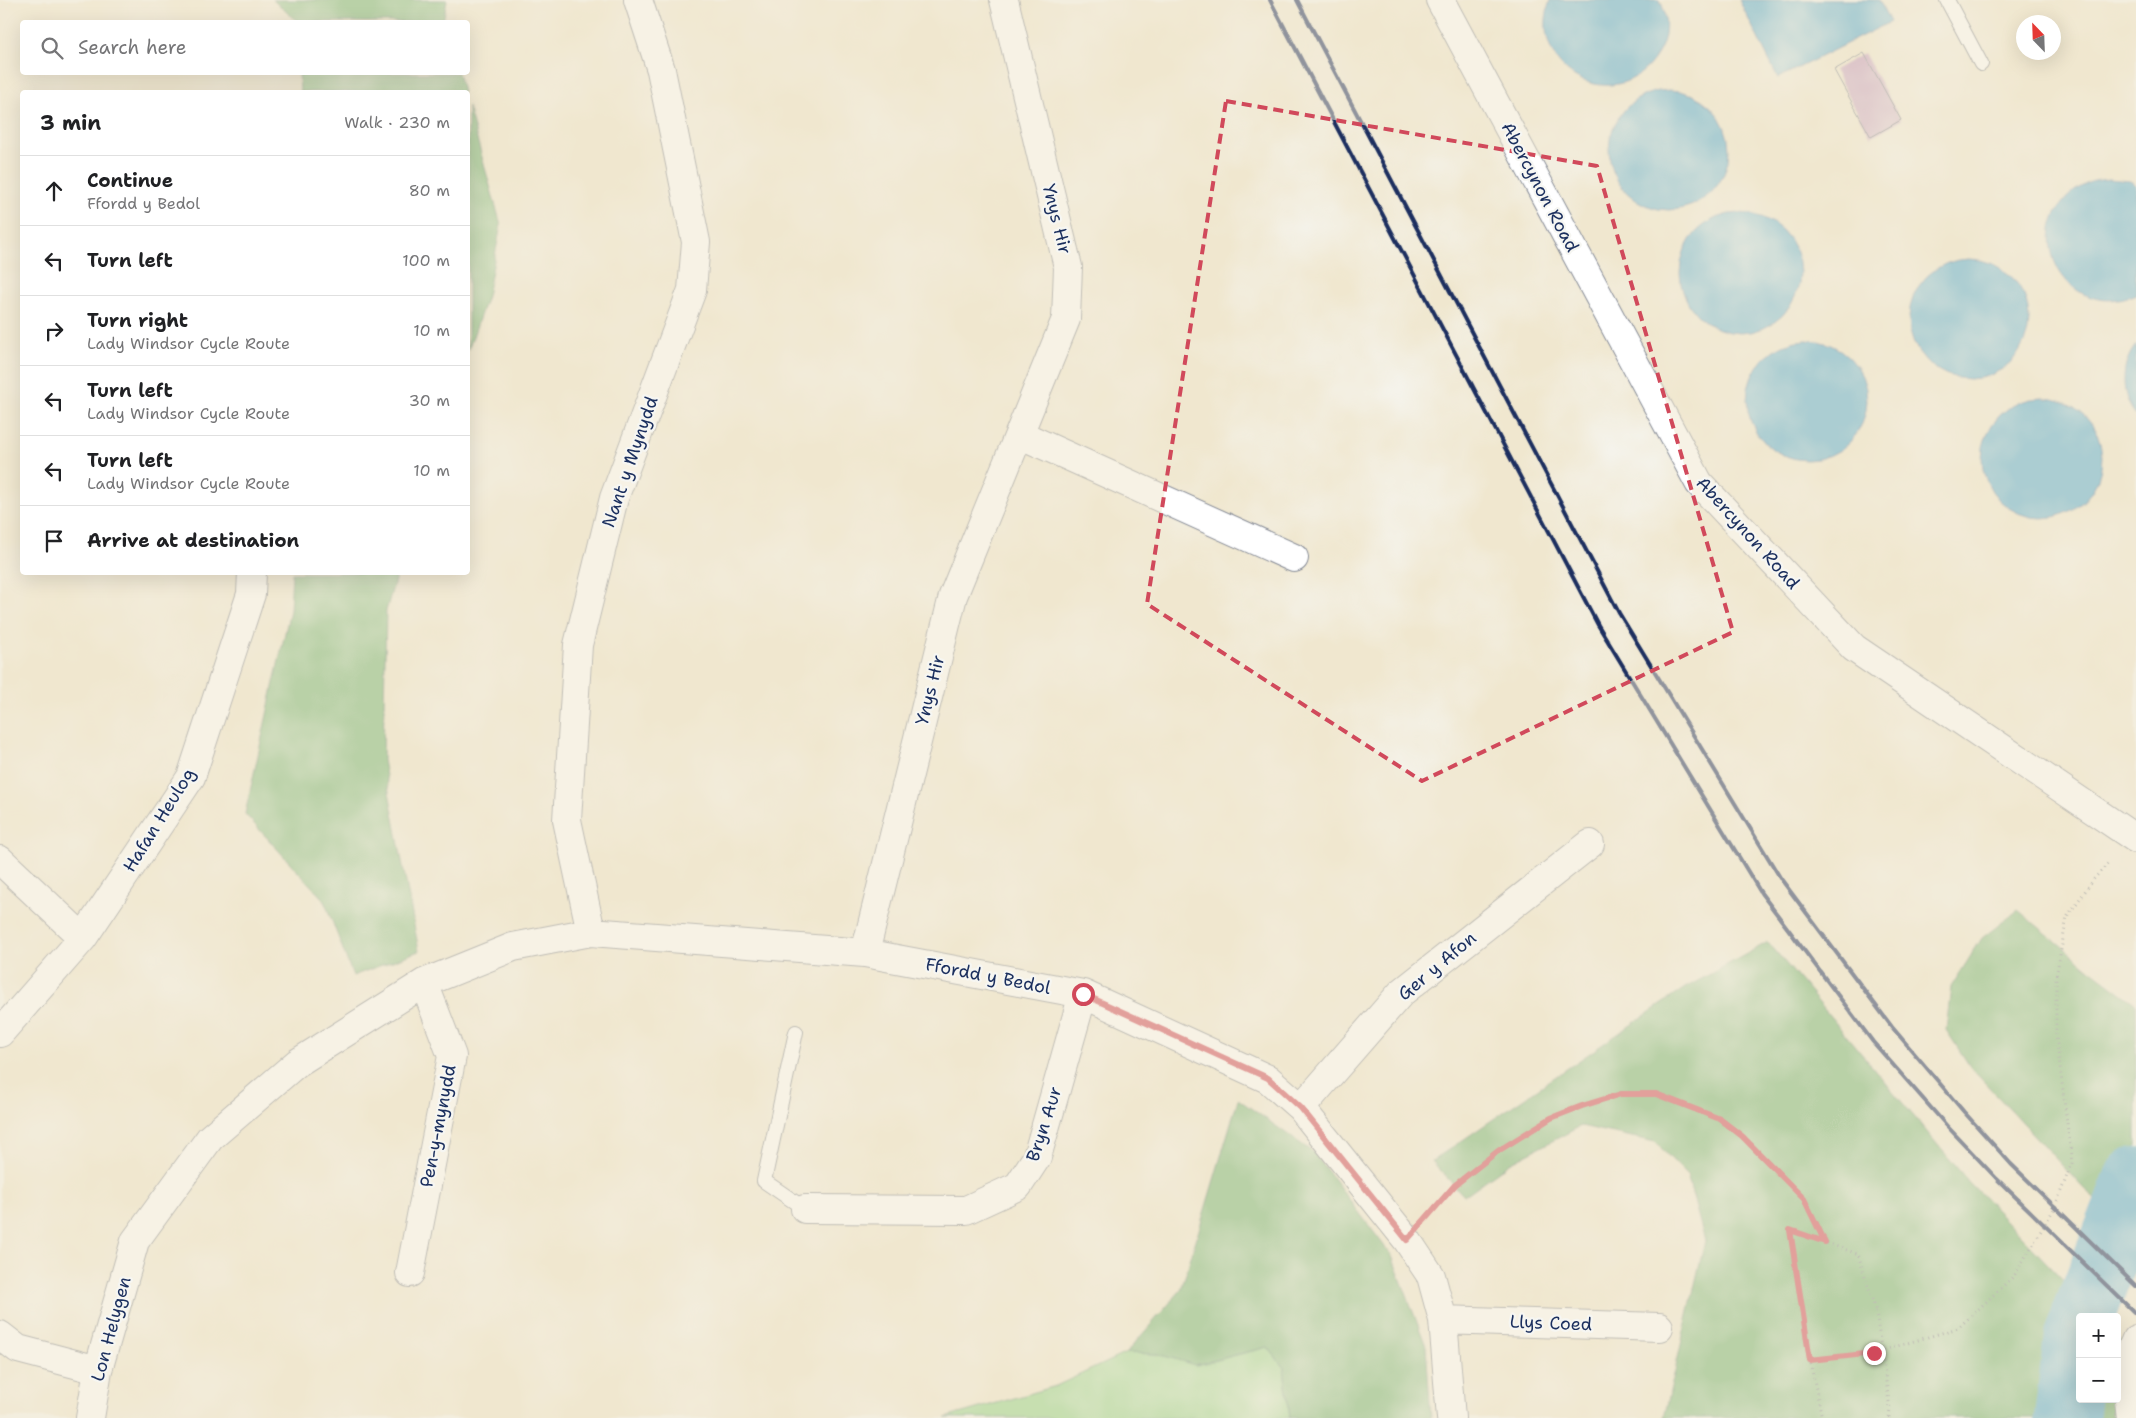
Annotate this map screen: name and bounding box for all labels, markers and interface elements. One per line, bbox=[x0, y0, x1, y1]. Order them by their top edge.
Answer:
north arrow bbox=[2016, 15, 2061, 60]
search box bbox=[20, 20, 470, 75]
icon: search bbox=[38, 34, 66, 62]
text: Search here bbox=[78, 35, 187, 60]
text: 3 min bbox=[40, 109, 101, 137]
text: Walk · 230 m bbox=[344, 112, 450, 133]
street label: Abercynon Road bbox=[1496, 118, 1584, 256]
text: Continue bbox=[87, 168, 173, 193]
icon: ahead bbox=[40, 177, 68, 205]
text: 80 m bbox=[409, 180, 450, 201]
street label: Ynys Hir bbox=[1037, 181, 1077, 257]
text: Ffordd y Bedol bbox=[87, 193, 200, 214]
icon: left bbox=[40, 247, 68, 275]
text: Turn left bbox=[87, 248, 173, 273]
text: 100 m bbox=[402, 250, 450, 271]
text: Turn right bbox=[87, 308, 188, 333]
icon: right bbox=[40, 317, 68, 345]
text: 10 m bbox=[413, 320, 450, 341]
text: Lady Windsor Cycle Route bbox=[87, 333, 290, 354]
text: Turn left bbox=[87, 378, 173, 403]
icon: left bbox=[40, 387, 68, 415]
text: 30 m bbox=[409, 390, 450, 411]
street label: Nant y Mynydd bbox=[596, 393, 664, 531]
text: Lady Windsor Cycle Route bbox=[87, 403, 290, 424]
text: Turn left bbox=[87, 448, 173, 473]
icon: left bbox=[40, 457, 68, 485]
text: 10 m bbox=[413, 460, 450, 481]
street label: Abercynon Road bbox=[1691, 471, 1805, 595]
text: Lady Windsor Cycle Route bbox=[87, 473, 290, 494]
icon: arrive bbox=[40, 527, 68, 555]
text: Arrive at destination bbox=[87, 528, 299, 553]
street label: Ynys Hir bbox=[910, 652, 950, 728]
street label: Hafan Heulog bbox=[117, 763, 201, 877]
street label: Ger y Afon bbox=[1393, 926, 1481, 1006]
street label: Ffordd y Bedol bbox=[923, 952, 1053, 1000]
route start bbox=[1072, 983, 1095, 1006]
street label: Pen-y-mynydd bbox=[414, 1062, 462, 1190]
street label: Bryn Aur bbox=[1021, 1083, 1067, 1165]
street label: Lon Helygen bbox=[85, 1274, 137, 1384]
street label: Llys Coed bbox=[1509, 1310, 1593, 1336]
map controls bbox=[2076, 1313, 2121, 1403]
button: + bbox=[2076, 1313, 2121, 1358]
route end bbox=[1863, 1342, 1886, 1365]
button: − bbox=[2076, 1358, 2121, 1403]

